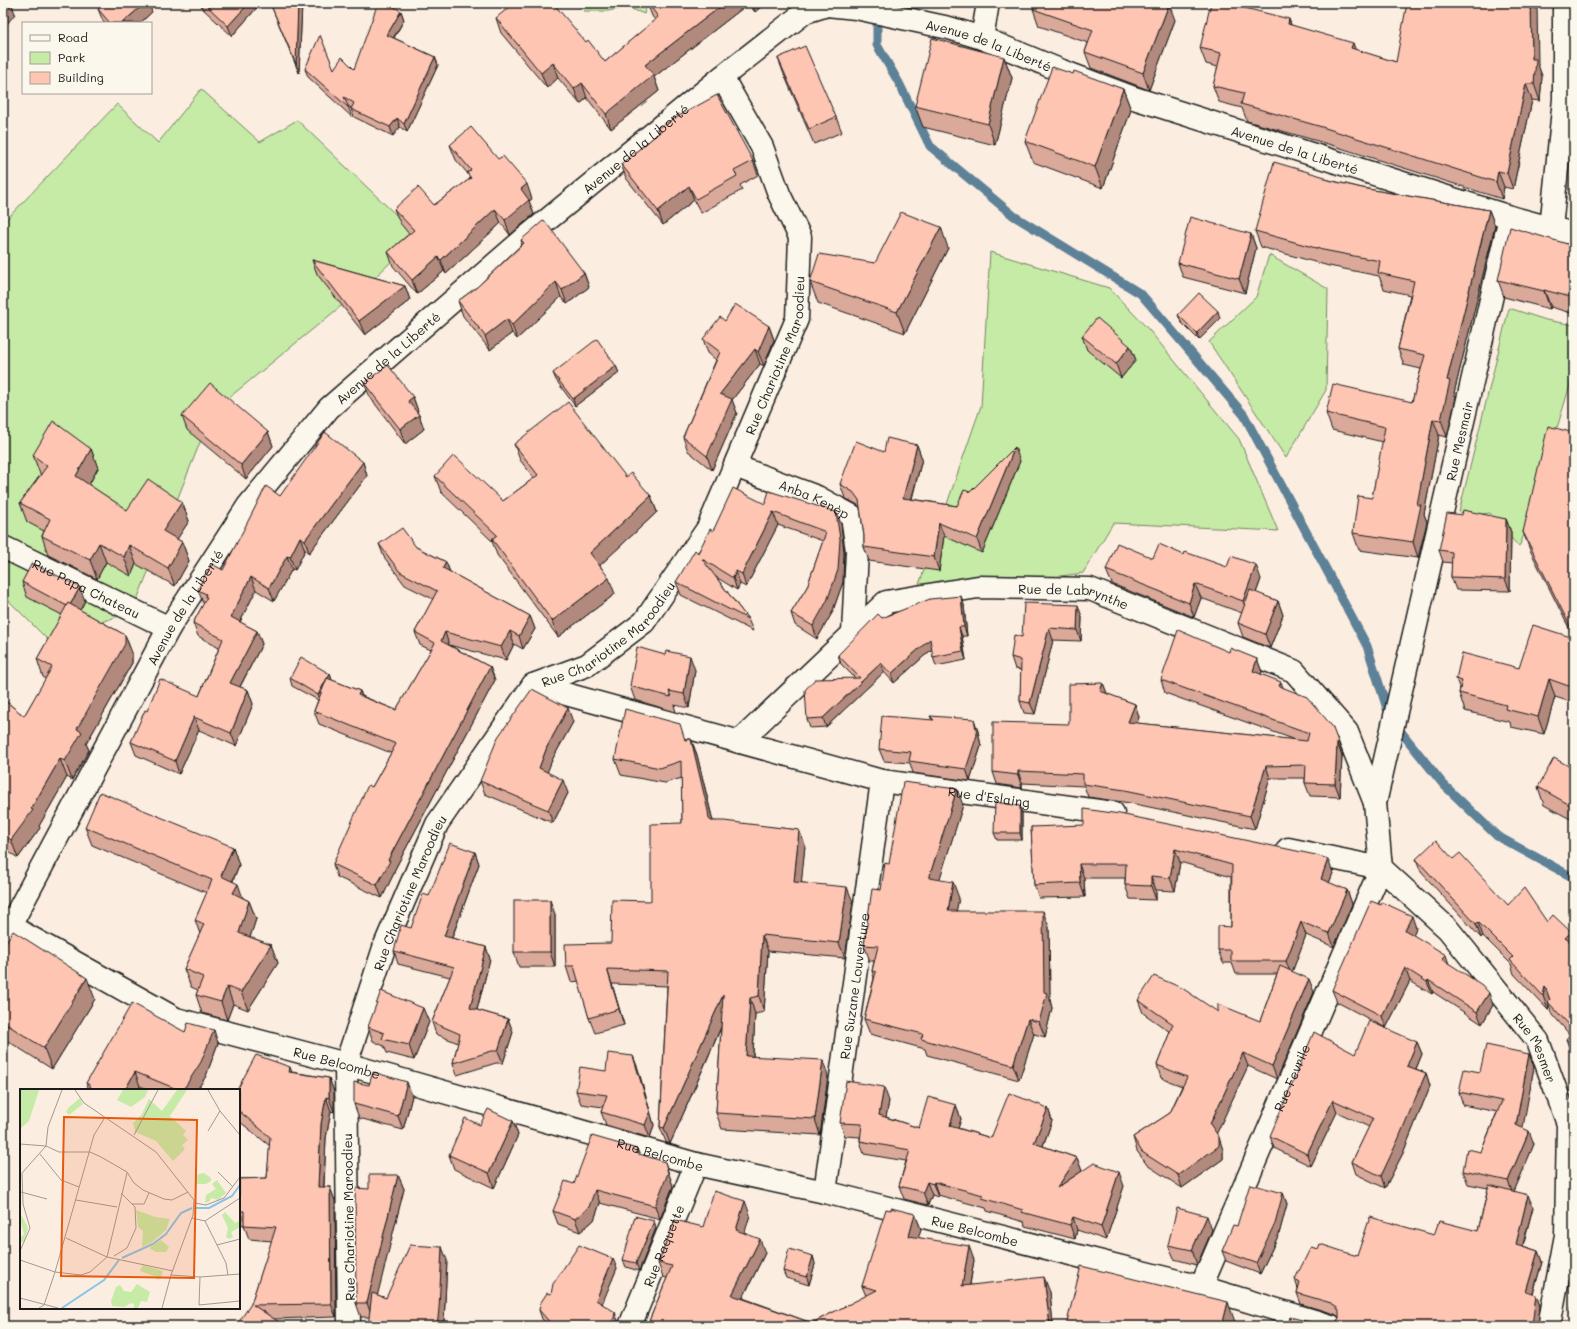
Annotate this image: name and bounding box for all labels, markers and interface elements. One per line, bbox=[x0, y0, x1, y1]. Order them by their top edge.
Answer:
street label: Avenue de la Liberté bbox=[924, 15, 1054, 74]
legend bbox=[22, 22, 152, 94]
text: Road bbox=[58, 29, 88, 45]
text: Park bbox=[58, 49, 85, 65]
text: Building bbox=[58, 69, 104, 85]
street label: Avenue de la Liberté bbox=[578, 100, 692, 197]
street label: Avenue de la Liberté bbox=[1229, 121, 1361, 177]
street label: Rue Chariotine Maroodieu bbox=[740, 276, 807, 437]
street label: Avenue de la Liberté bbox=[332, 307, 443, 407]
street label: Rue Mesmair bbox=[1441, 399, 1476, 482]
street label: Anba Kenèp bbox=[777, 475, 853, 522]
street label: Avenue de la Liberté bbox=[143, 546, 226, 668]
street label: Rue Papa Chateau bbox=[30, 554, 143, 621]
street label: Rue Chariotine Maroodieu bbox=[539, 578, 678, 690]
street label: Rue de Labrynthe bbox=[1018, 579, 1132, 612]
street label: Rue d'Eslaing bbox=[947, 782, 1031, 810]
street label: Rue Chariotine Maroodieu bbox=[369, 811, 450, 972]
street label: Rue Suzane Louverture bbox=[835, 912, 872, 1060]
street label: Rue Mesmer bbox=[1510, 1009, 1561, 1085]
street label: Rue Fevrile bbox=[1269, 1041, 1313, 1114]
street label: Rue Belcombe bbox=[292, 1042, 382, 1082]
inset map bbox=[20, 1089, 240, 1309]
street label: Rue Chariotine Maroodieu bbox=[338, 1133, 358, 1301]
street label: Rue Belcombe bbox=[615, 1133, 705, 1174]
street label: Rue Raquette bbox=[638, 1202, 687, 1289]
street label: Rue Belcombe bbox=[930, 1211, 1020, 1249]

